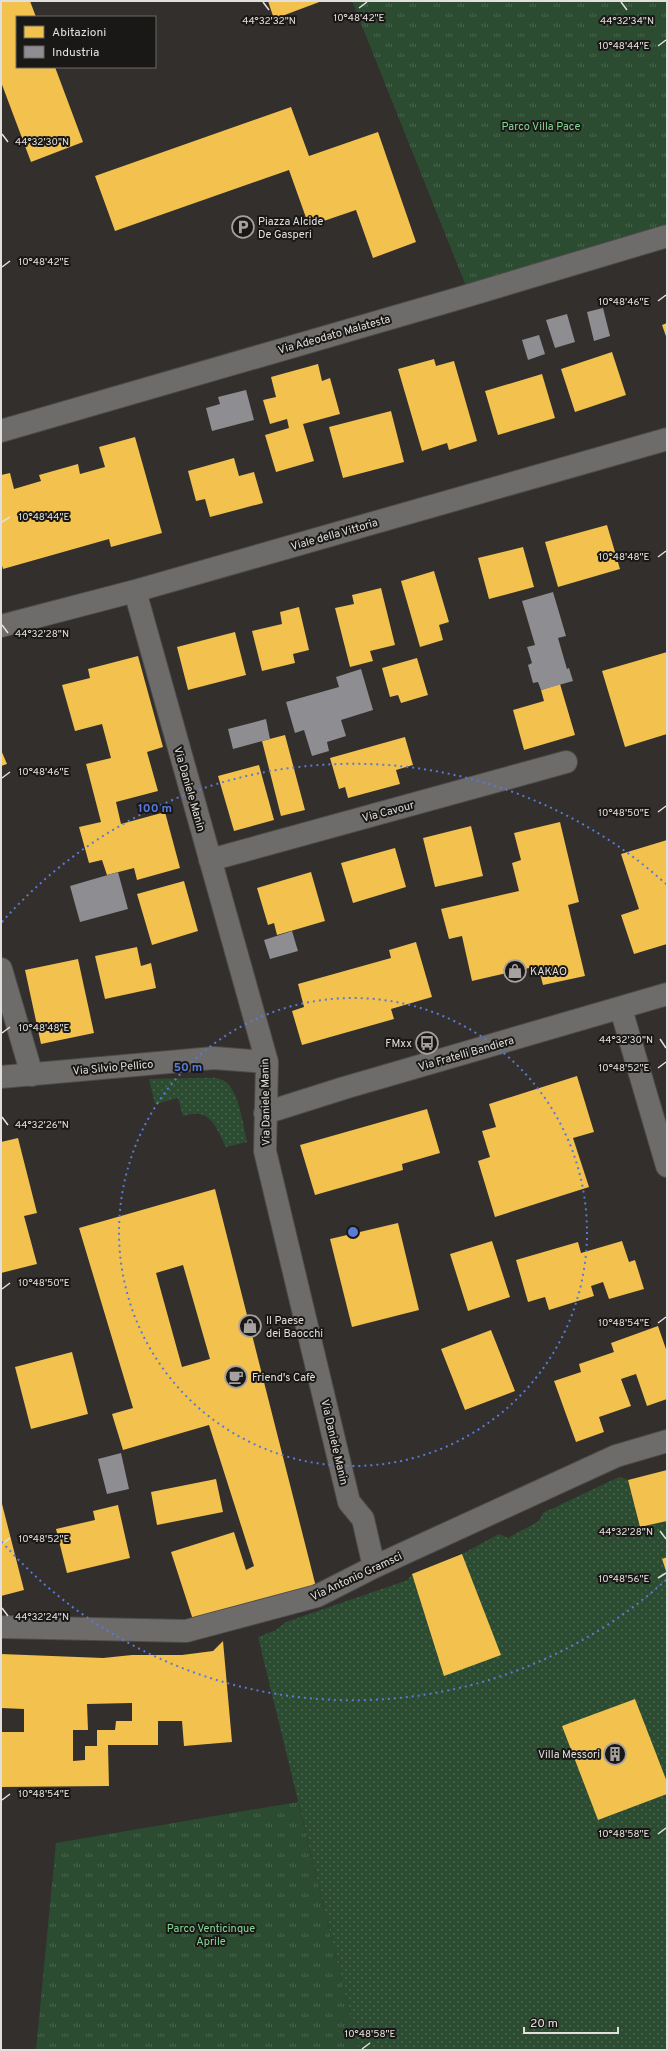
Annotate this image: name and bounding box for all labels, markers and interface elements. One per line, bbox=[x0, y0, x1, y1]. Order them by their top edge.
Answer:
text: 10°48'42"E bbox=[333, 12, 385, 25]
text: 44°32'32"N bbox=[242, 15, 296, 28]
text: 44°32'34"N bbox=[600, 15, 654, 28]
legend bbox=[16, 16, 156, 68]
text: Abitazioni bbox=[52, 25, 106, 41]
text: 10°48'44"E bbox=[598, 40, 650, 53]
text: Industria bbox=[52, 45, 99, 61]
park label: Parco Villa Pace bbox=[502, 120, 580, 134]
text: 44°32'30"N bbox=[15, 136, 69, 149]
parking icon: Piazza Alcide De Gasperi bbox=[230, 214, 256, 240]
place label: Piazza Alcide De Gasperi bbox=[258, 215, 323, 242]
text: 10°48'42"E bbox=[18, 256, 70, 269]
text: 10°48'46"E bbox=[599, 296, 649, 309]
street label: Via Adeodato Malatesta bbox=[277, 312, 392, 358]
text: 10°48'44"E bbox=[18, 511, 70, 524]
street label: Viale della Vittoria bbox=[289, 516, 380, 554]
text: 10°48'48"E bbox=[598, 551, 650, 564]
text: 44°32'28"N bbox=[15, 628, 69, 641]
street label: Via Daniele Manin bbox=[170, 745, 208, 833]
text: 10°48'46"E bbox=[19, 766, 69, 779]
street label: Via Cavour bbox=[361, 798, 417, 826]
text: 100 m bbox=[138, 801, 172, 817]
text: 10°48'50"E bbox=[598, 807, 650, 820]
shop icon: KAKAO bbox=[502, 958, 528, 984]
place label: KAKAO bbox=[530, 965, 567, 979]
text: 10°48'48"E bbox=[18, 1022, 70, 1035]
bus stop icon: FMxx bbox=[414, 1030, 440, 1056]
street label: Via Fratelli Bandiera bbox=[417, 1034, 516, 1074]
text: 44°32'30"N bbox=[599, 1034, 653, 1047]
place label: FMxx bbox=[385, 1037, 412, 1051]
street label: Via Silvio Pellico bbox=[72, 1057, 154, 1078]
street label: Via Daniele Manin bbox=[258, 1058, 274, 1146]
text: 50 m bbox=[174, 1060, 202, 1076]
text: 10°48'52"E bbox=[598, 1062, 650, 1075]
text: 44°32'26"N bbox=[15, 1119, 69, 1132]
centre of rings bbox=[346, 1225, 360, 1239]
text: 10°48'50"E bbox=[18, 1277, 70, 1290]
shop icon: Il Paese dei Baocchi bbox=[237, 1313, 263, 1339]
place label: Il Paese dei Baocchi bbox=[266, 1314, 323, 1341]
text: 10°48'54"E bbox=[598, 1317, 650, 1330]
cafe icon: Friend's Cafè bbox=[223, 1364, 249, 1390]
place label: Friend's Cafè bbox=[252, 1371, 315, 1385]
street label: Via Daniele Manin bbox=[317, 1398, 351, 1486]
text: 44°32'28"N bbox=[599, 1526, 653, 1539]
text: 10°48'52"E bbox=[18, 1533, 70, 1546]
street label: Via Antonio Gramsci bbox=[308, 1550, 404, 1604]
text: 10°48'56"E bbox=[599, 1573, 649, 1586]
text: 44°32'24"N bbox=[15, 1611, 69, 1624]
building icon: Villa Messori bbox=[602, 1741, 628, 1767]
place label: Villa Messori bbox=[538, 1748, 600, 1762]
text: 10°48'54"E bbox=[18, 1788, 70, 1801]
text: 10°48'58"E bbox=[598, 1828, 650, 1841]
park label: Parco Venticinque Aprile bbox=[167, 1922, 255, 1949]
scale bar bbox=[524, 2009, 618, 2035]
text: 20 m bbox=[530, 2016, 558, 2032]
text: 10°48'58"E bbox=[344, 2028, 396, 2041]

